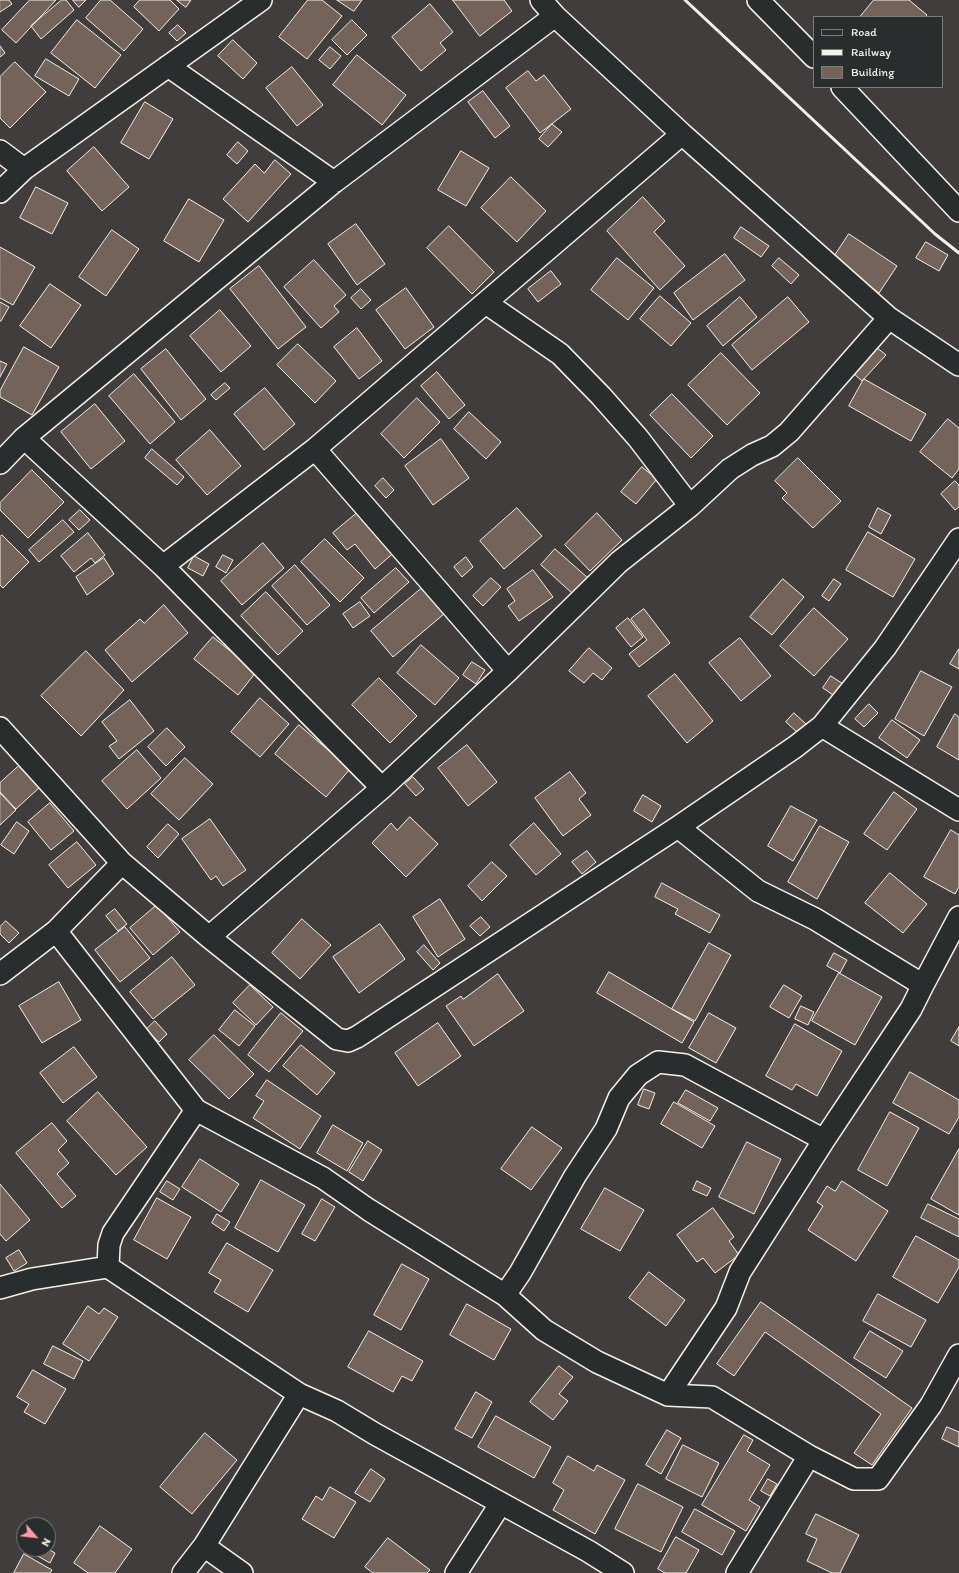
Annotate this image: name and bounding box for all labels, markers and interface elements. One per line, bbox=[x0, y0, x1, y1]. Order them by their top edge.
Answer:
legend bbox=[813, 16, 943, 88]
text: Road bbox=[851, 25, 877, 39]
text: Railway bbox=[851, 45, 891, 59]
text: Building bbox=[851, 65, 894, 79]
north arrow bbox=[16, 1517, 56, 1557]
text: N bbox=[39, 1536, 54, 1549]

